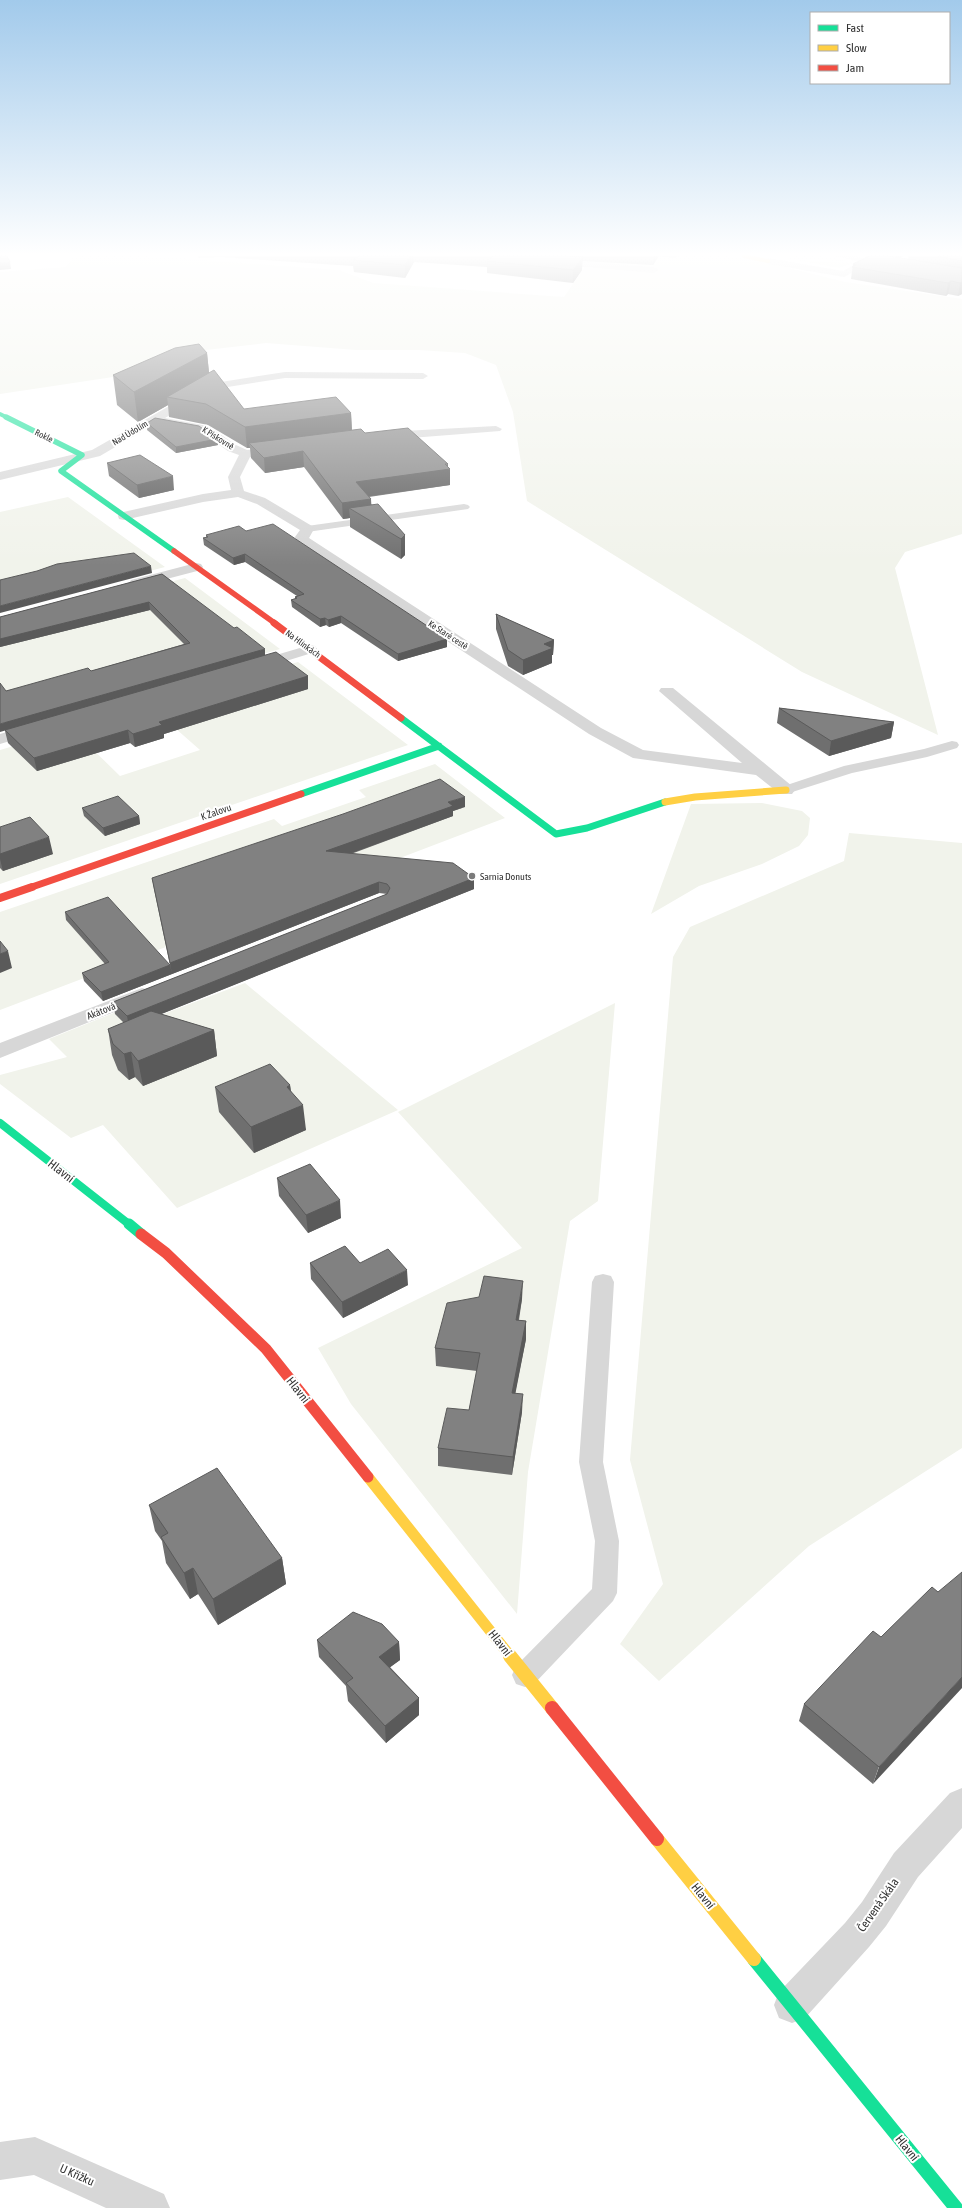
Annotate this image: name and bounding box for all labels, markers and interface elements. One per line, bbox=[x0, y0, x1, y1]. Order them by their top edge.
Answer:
legend bbox=[810, 12, 950, 84]
text: Fast bbox=[846, 21, 864, 35]
text: Slow bbox=[846, 41, 867, 55]
text: Jam bbox=[846, 61, 864, 75]
street label: Nad Údolím bbox=[110, 418, 150, 448]
street label: K Pískovně bbox=[200, 424, 236, 452]
street label: Rokle bbox=[33, 427, 55, 445]
street label: Ke Staré cestě bbox=[426, 618, 470, 652]
street label: Na Hlinkách bbox=[284, 628, 322, 660]
street label: K Žalovu bbox=[199, 802, 233, 822]
marker: Sarnia Donuts bbox=[467, 871, 477, 881]
place label: Sarnia Donuts bbox=[480, 871, 532, 882]
street label: Akátová bbox=[85, 1000, 117, 1022]
street label: Hlavní bbox=[45, 1156, 77, 1186]
street label: Hlavní bbox=[283, 1374, 313, 1406]
street label: Hlavní bbox=[485, 1627, 515, 1659]
street label: Červená Skála bbox=[854, 1875, 902, 1935]
street label: Hlavní bbox=[688, 1880, 718, 1912]
street label: Hlavní bbox=[892, 2132, 922, 2164]
street label: U Křížku bbox=[58, 2161, 97, 2189]

